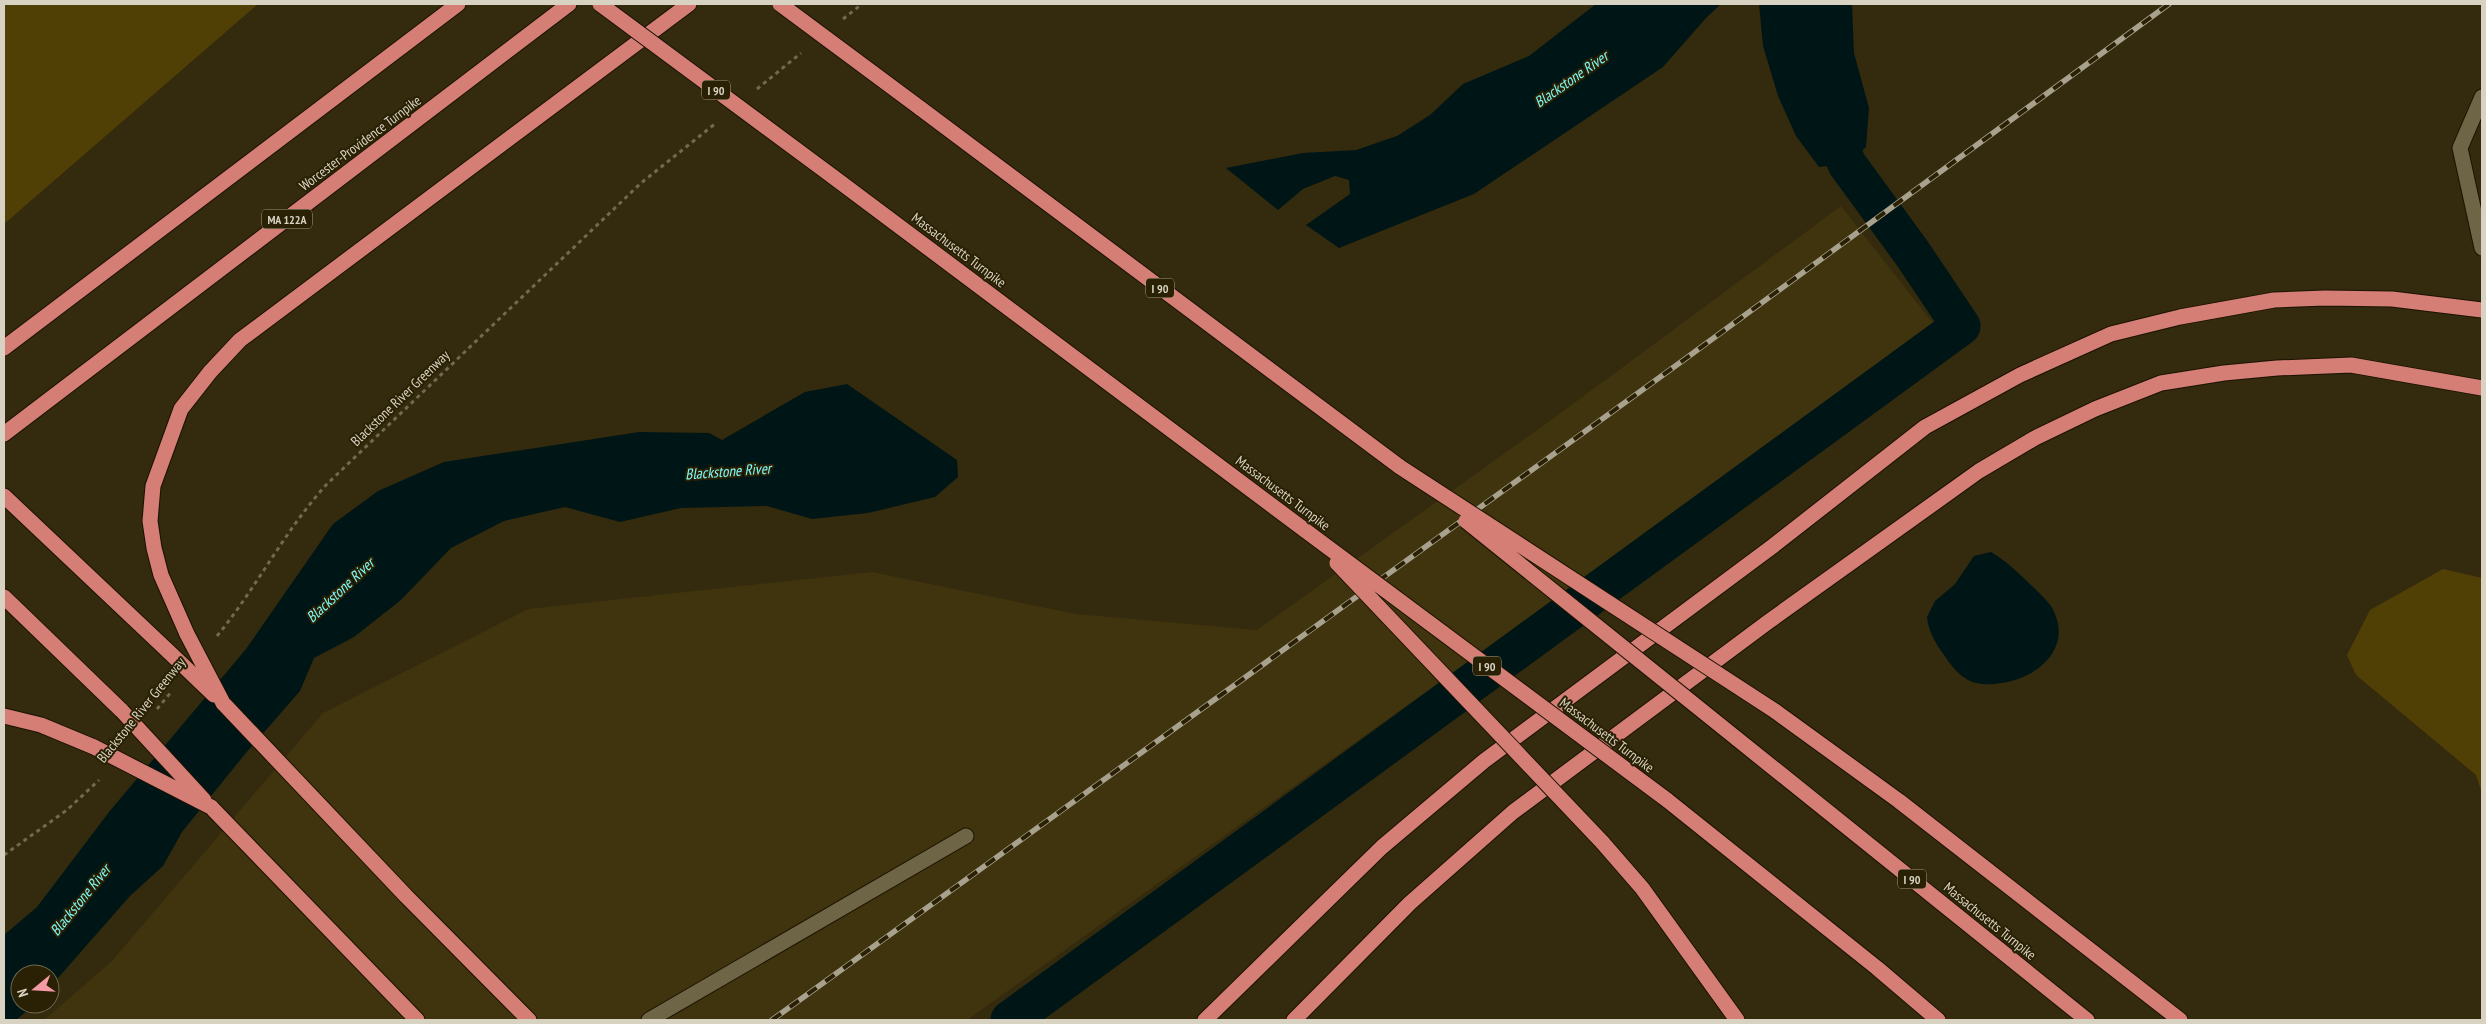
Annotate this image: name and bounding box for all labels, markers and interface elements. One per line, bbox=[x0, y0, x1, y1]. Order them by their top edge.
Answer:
water label: Blackstone River bbox=[1530, 46, 1613, 111]
road number: I 90 bbox=[702, 80, 730, 100]
street label: Worcester-Providence Turnpike bbox=[295, 91, 425, 195]
street label: Massachusetts Turnpike bbox=[908, 209, 1010, 292]
road number: MA 122A bbox=[262, 210, 312, 228]
road number: I 90 bbox=[1146, 278, 1174, 298]
street label: Blackstone River Greenway bbox=[347, 346, 454, 450]
street label: Massachusetts Turnpike bbox=[1232, 452, 1334, 535]
water label: Blackstone River bbox=[685, 458, 773, 483]
water label: Blackstone River bbox=[302, 553, 379, 626]
street label: Blackstone River Greenway bbox=[93, 653, 190, 766]
road number: I 90 bbox=[1473, 656, 1501, 676]
street label: Massachusetts Turnpike bbox=[1556, 694, 1658, 777]
water label: Blackstone River bbox=[46, 859, 116, 939]
road number: I 90 bbox=[1898, 870, 1926, 889]
street label: Massachusetts Turnpike bbox=[1940, 878, 2040, 964]
north arrow bbox=[10, 964, 60, 1014]
text: N bbox=[13, 987, 32, 999]

